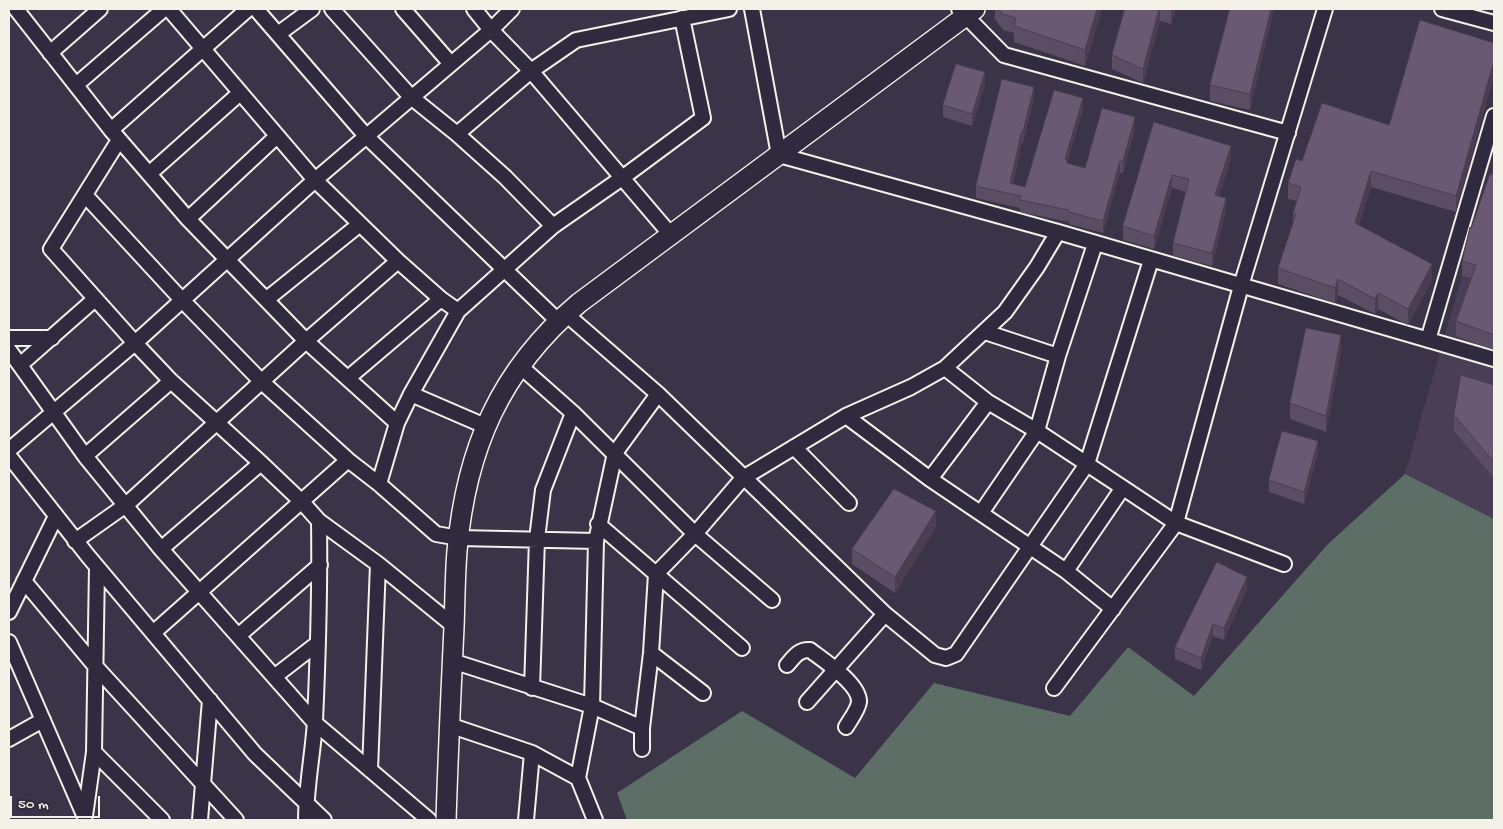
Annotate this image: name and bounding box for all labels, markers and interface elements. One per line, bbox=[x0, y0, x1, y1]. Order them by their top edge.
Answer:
scale bar bbox=[12, 786, 102, 818]
text: 50 m bbox=[18, 796, 49, 814]

